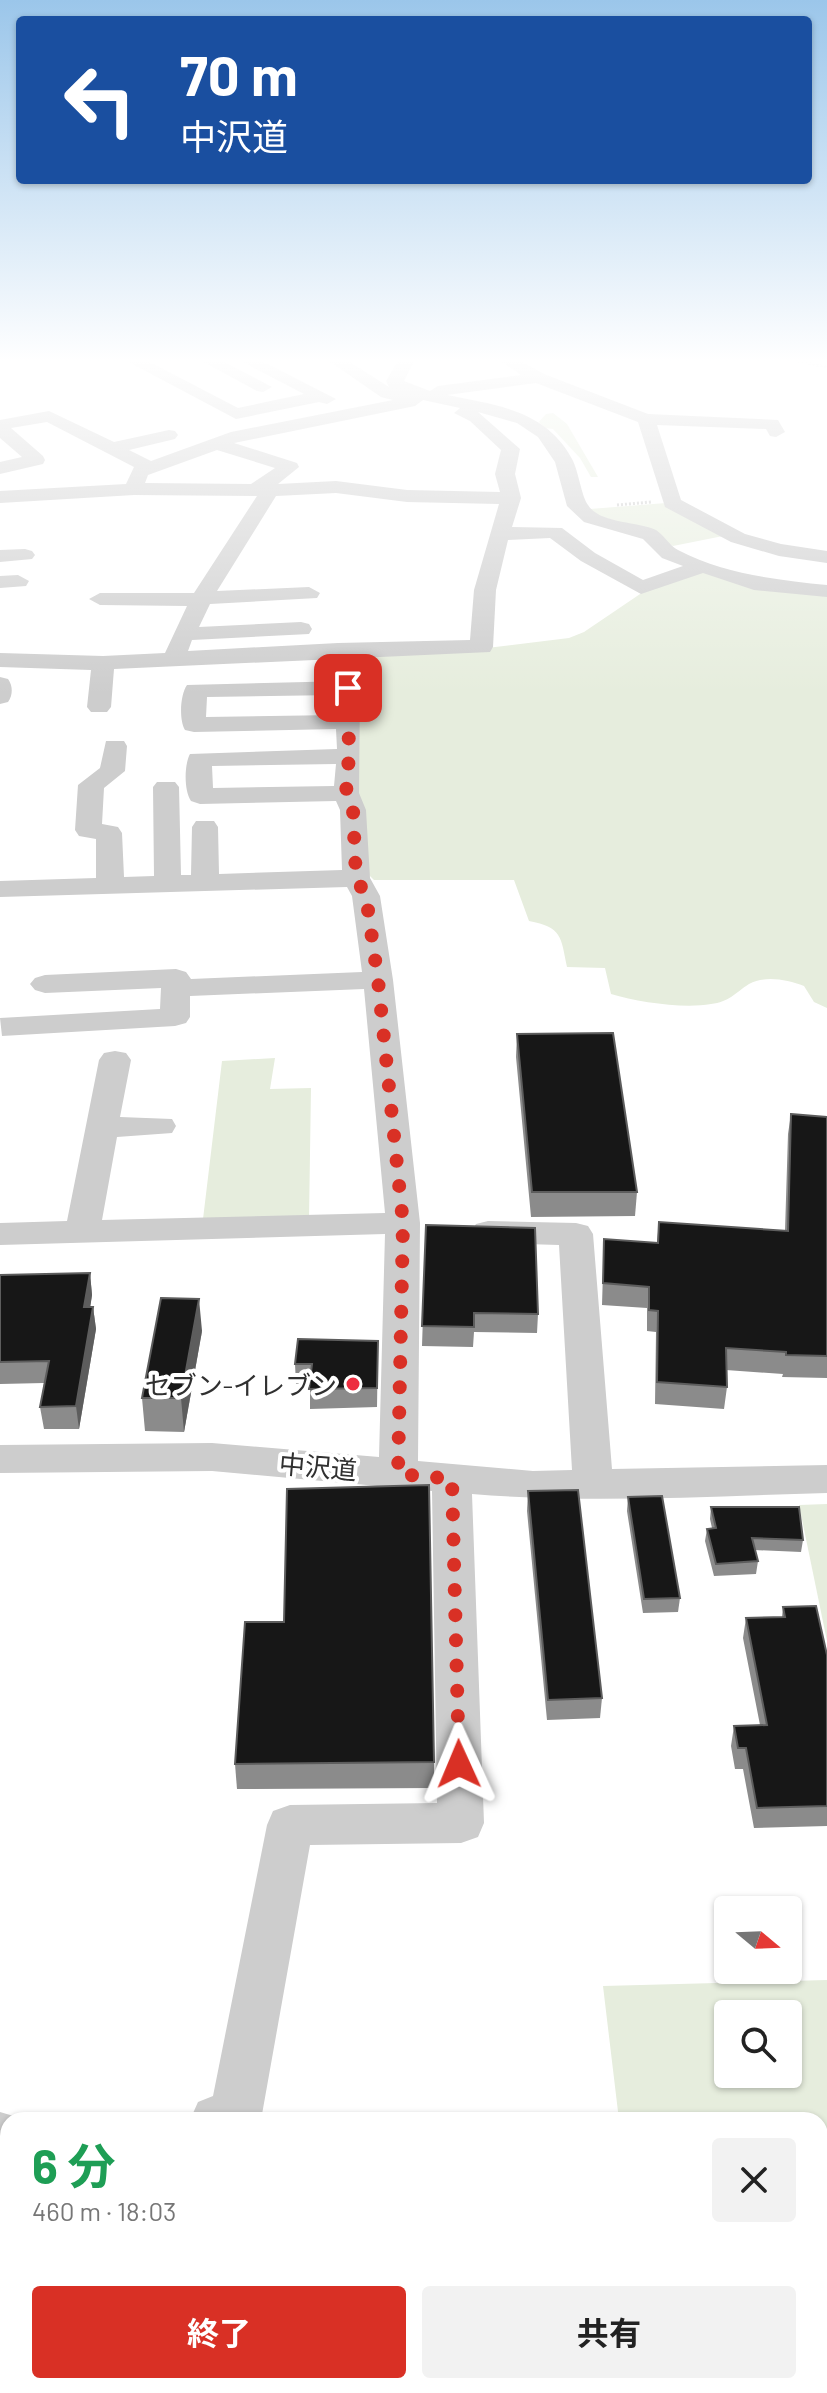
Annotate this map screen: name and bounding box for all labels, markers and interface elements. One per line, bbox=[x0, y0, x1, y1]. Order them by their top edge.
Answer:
text: 70 m bbox=[180, 40, 298, 107]
icon: left bbox=[48, 48, 152, 152]
text: 中沢道 bbox=[180, 114, 288, 157]
pin bbox=[314, 654, 382, 722]
icon: arrive bbox=[326, 666, 370, 710]
place label: セブン-イレブン bbox=[145, 1369, 337, 1400]
marker: セブン-イレブン bbox=[344, 1375, 362, 1393]
street label: 中沢道 bbox=[278, 1447, 358, 1485]
position arrow bbox=[417, 1722, 501, 1806]
north arrow bbox=[714, 1896, 802, 1984]
map controls bbox=[714, 1896, 802, 2088]
button: search bbox=[714, 2000, 802, 2088]
text: 6 分 bbox=[32, 2136, 115, 2194]
button: close bbox=[712, 2138, 796, 2222]
text: 460 m · 18:03 bbox=[32, 2195, 177, 2226]
button: 終了 bbox=[32, 2286, 406, 2378]
button: 共有 bbox=[422, 2286, 796, 2378]

